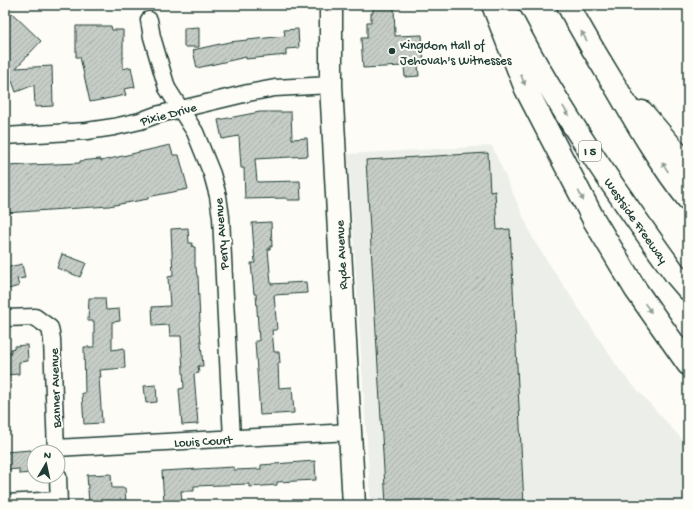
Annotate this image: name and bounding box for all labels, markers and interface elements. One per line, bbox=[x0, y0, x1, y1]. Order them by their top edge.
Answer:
one-way arrow bbox=[581, 30, 588, 42]
place label: Kingdom Hall of Jehovah's Witnesses bbox=[400, 39, 513, 69]
marker: Kingdom Hall of Jehovah's Witnesses bbox=[387, 46, 397, 56]
one-way arrow bbox=[520, 75, 526, 87]
street label: Pixie Drive bbox=[138, 101, 199, 130]
one-way arrow bbox=[562, 105, 569, 117]
road number: I 5 bbox=[579, 141, 601, 161]
one-way arrow bbox=[661, 162, 669, 173]
street label: Westside Freeway bbox=[600, 176, 670, 268]
one-way arrow bbox=[578, 191, 584, 202]
street label: Perry Avenue bbox=[212, 197, 233, 271]
street label: Ryde Avenue bbox=[333, 219, 352, 290]
one-way arrow bbox=[644, 302, 652, 313]
street label: Banner Avenue bbox=[48, 348, 65, 429]
street label: Louis Court bbox=[174, 433, 234, 452]
north arrow bbox=[26, 444, 66, 484]
text: N bbox=[43, 450, 52, 463]

